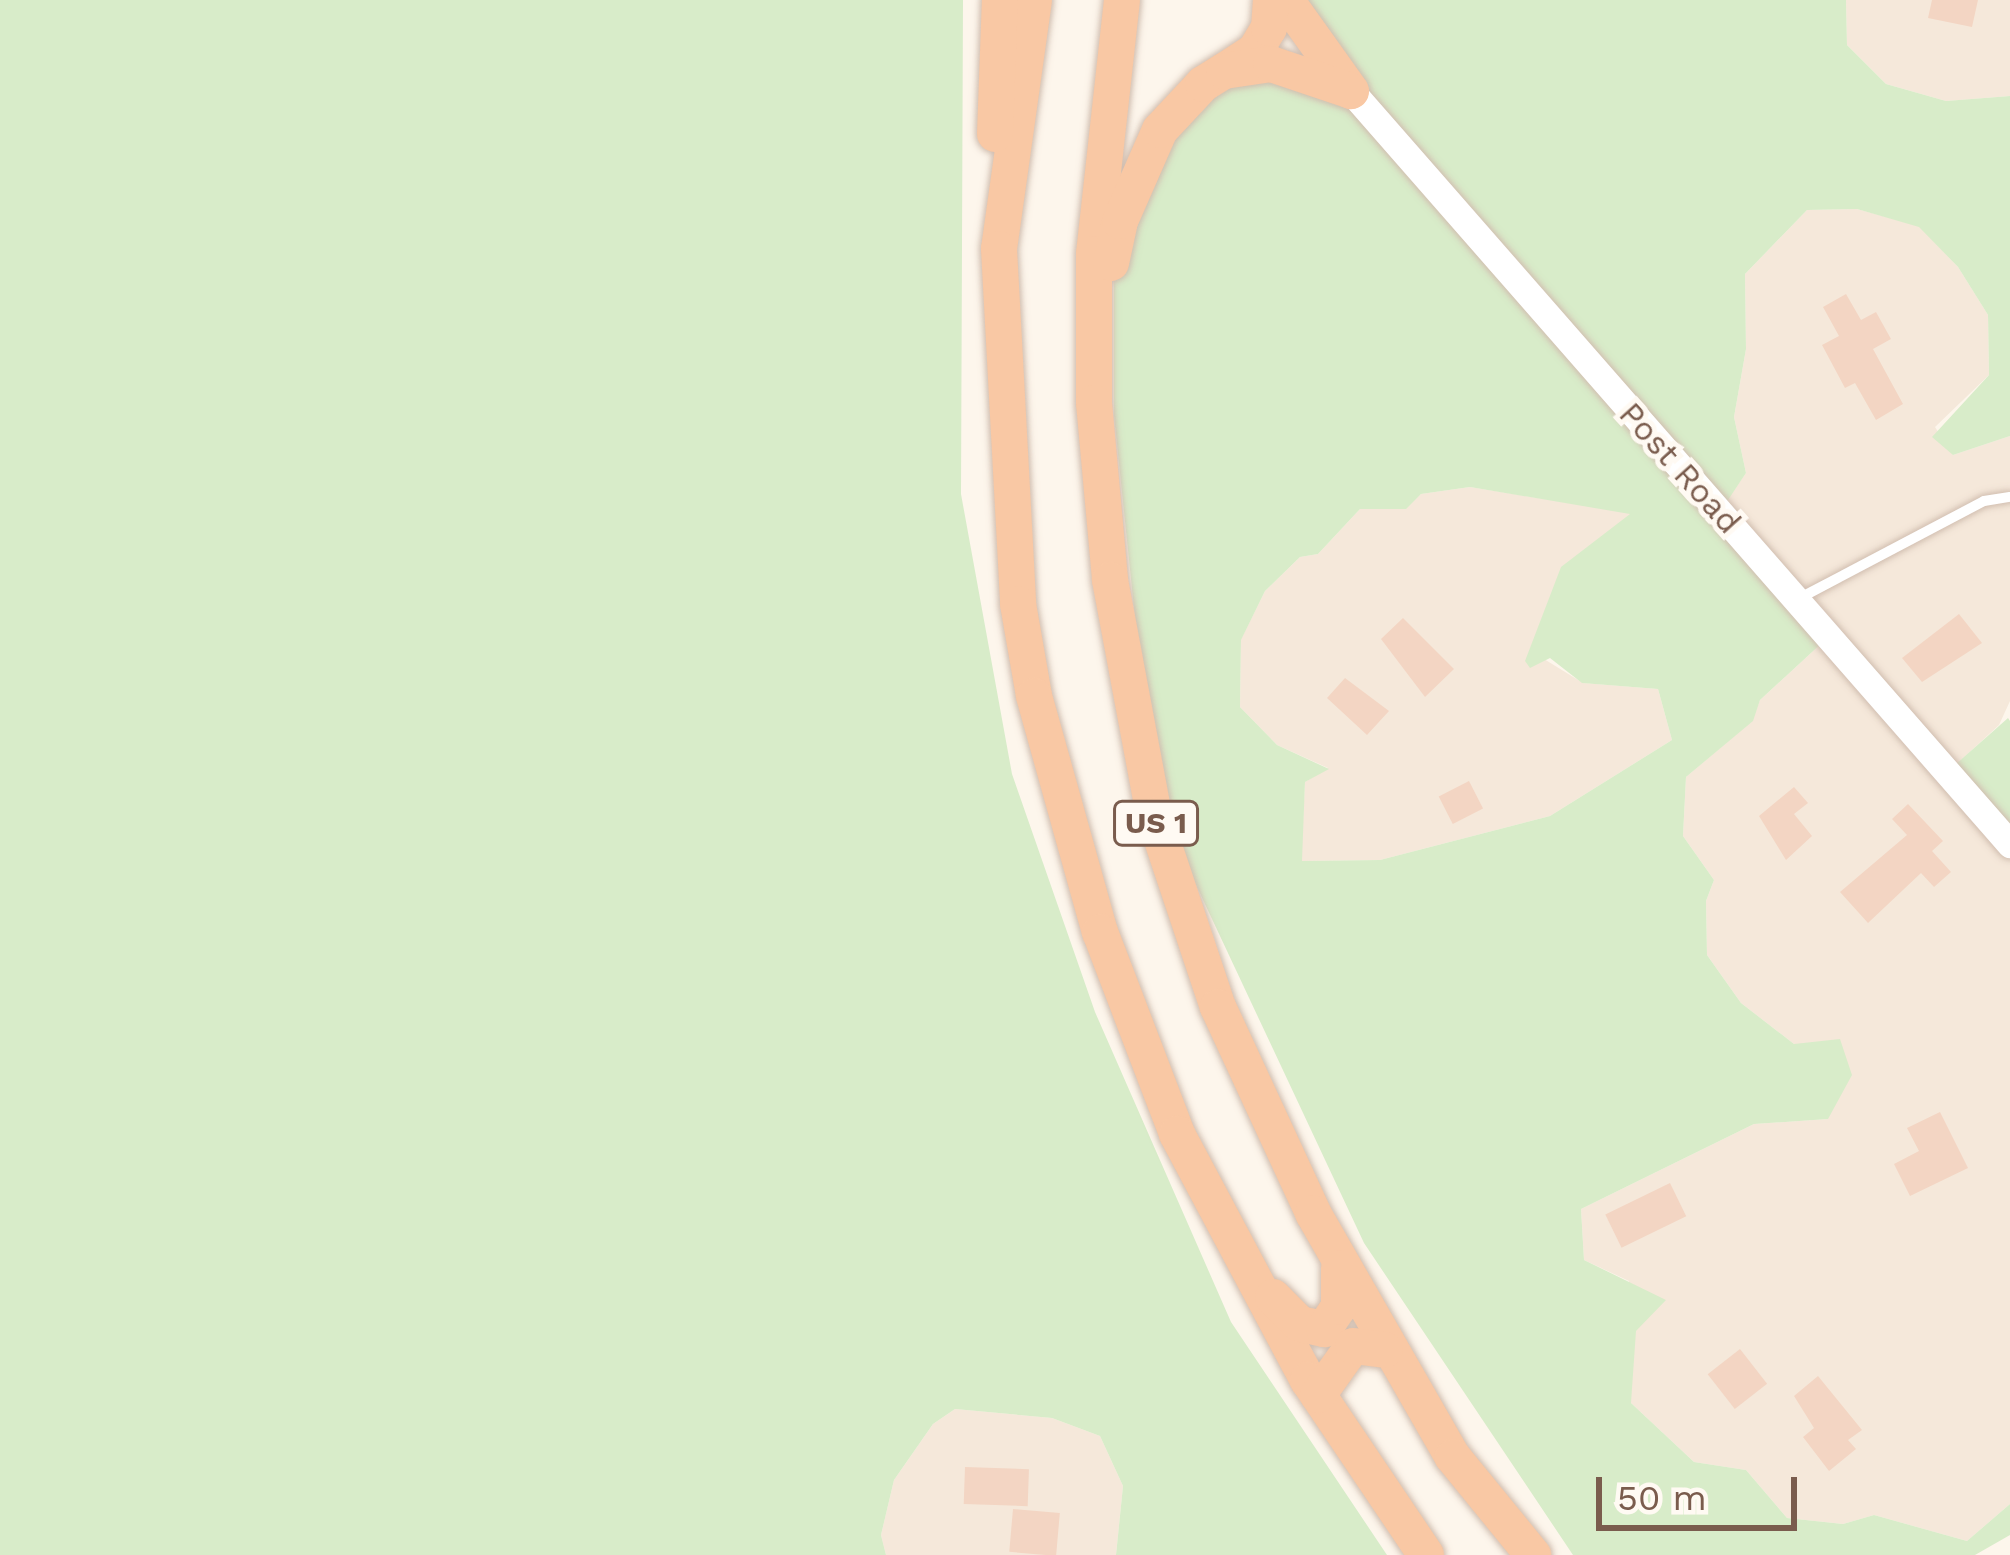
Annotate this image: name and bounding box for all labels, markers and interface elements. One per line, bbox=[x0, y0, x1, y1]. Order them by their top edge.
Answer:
street label: Post Road bbox=[1611, 394, 1749, 542]
road number: US 1 bbox=[1111, 799, 1201, 847]
scale bar bbox=[1602, 1453, 1803, 1527]
text: 50 m bbox=[1617, 1477, 1707, 1519]

